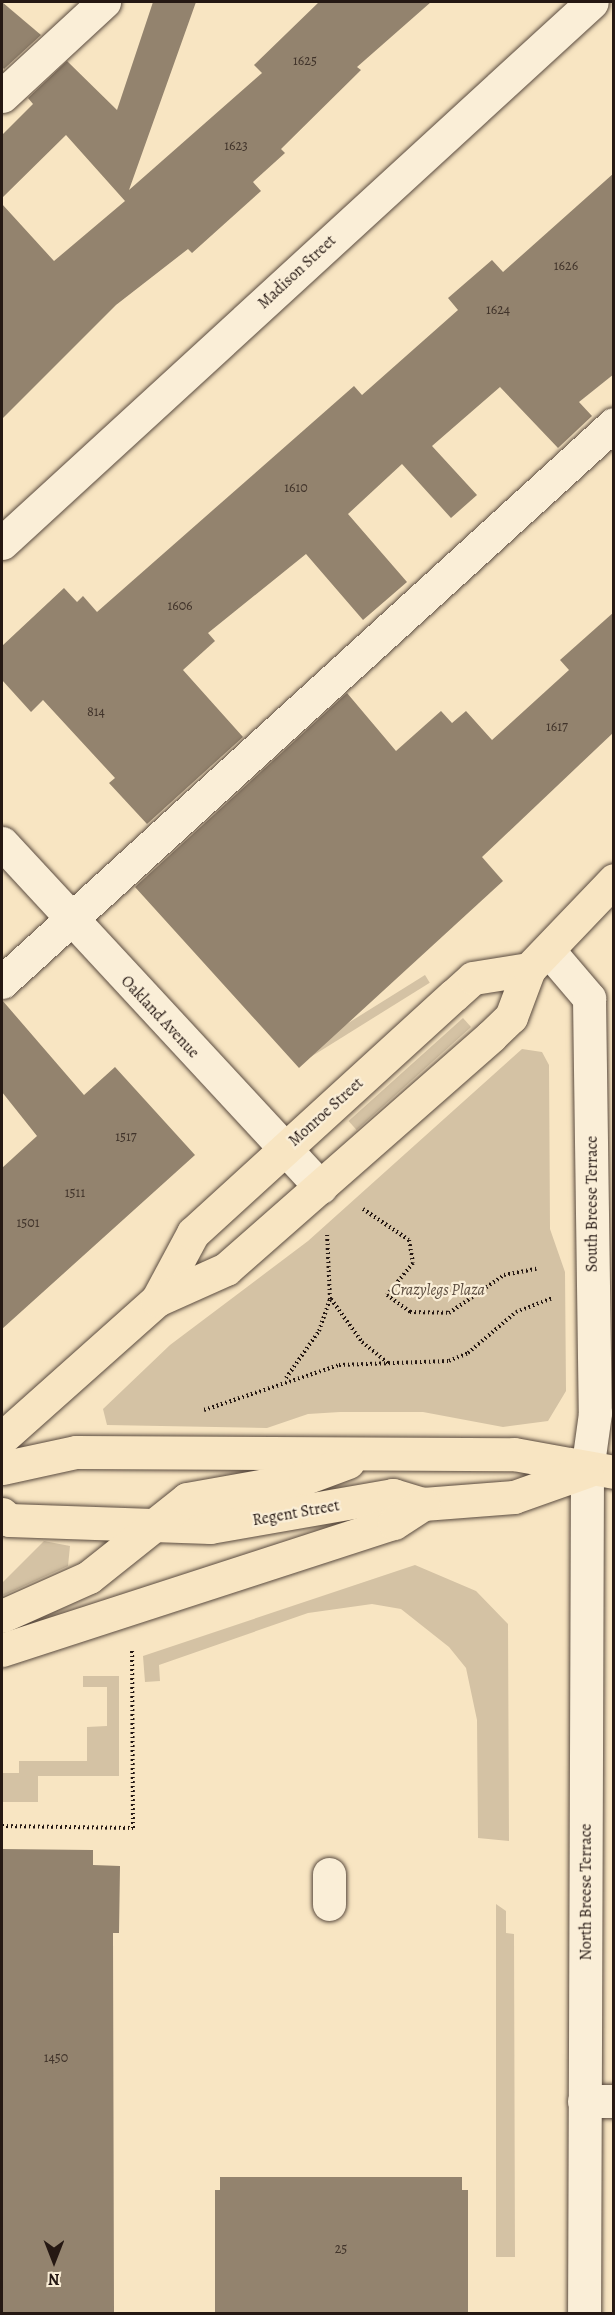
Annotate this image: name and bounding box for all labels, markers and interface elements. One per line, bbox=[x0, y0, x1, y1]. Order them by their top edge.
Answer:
house number: 1625 bbox=[293, 53, 317, 69]
house number: 1623 bbox=[224, 138, 248, 154]
street label: Madison Street bbox=[254, 231, 340, 313]
house number: 1626 bbox=[554, 258, 578, 274]
house number: 1624 bbox=[486, 302, 510, 318]
house number: 1610 bbox=[284, 480, 308, 496]
house number: 1606 bbox=[167, 598, 193, 614]
house number: 814 bbox=[87, 704, 105, 720]
house number: 1617 bbox=[546, 719, 568, 735]
street label: Oakland Avenue bbox=[117, 972, 203, 1062]
street label: Monroe Street bbox=[285, 1074, 367, 1150]
house number: 1517 bbox=[115, 1129, 137, 1145]
street label: South Breese Terrace bbox=[582, 1136, 602, 1272]
house number: 1511 bbox=[65, 1185, 85, 1201]
house number: 1501 bbox=[16, 1215, 40, 1231]
park label: Crazylegs Plaza bbox=[391, 1280, 485, 1300]
street label: Regent Street bbox=[251, 1496, 341, 1530]
street label: North Breese Terrace bbox=[576, 1824, 596, 1960]
house number: 1450 bbox=[44, 2050, 68, 2066]
north arrow bbox=[24, 2231, 84, 2291]
house number: 25 bbox=[335, 2241, 347, 2257]
text: N bbox=[48, 2268, 60, 2290]

